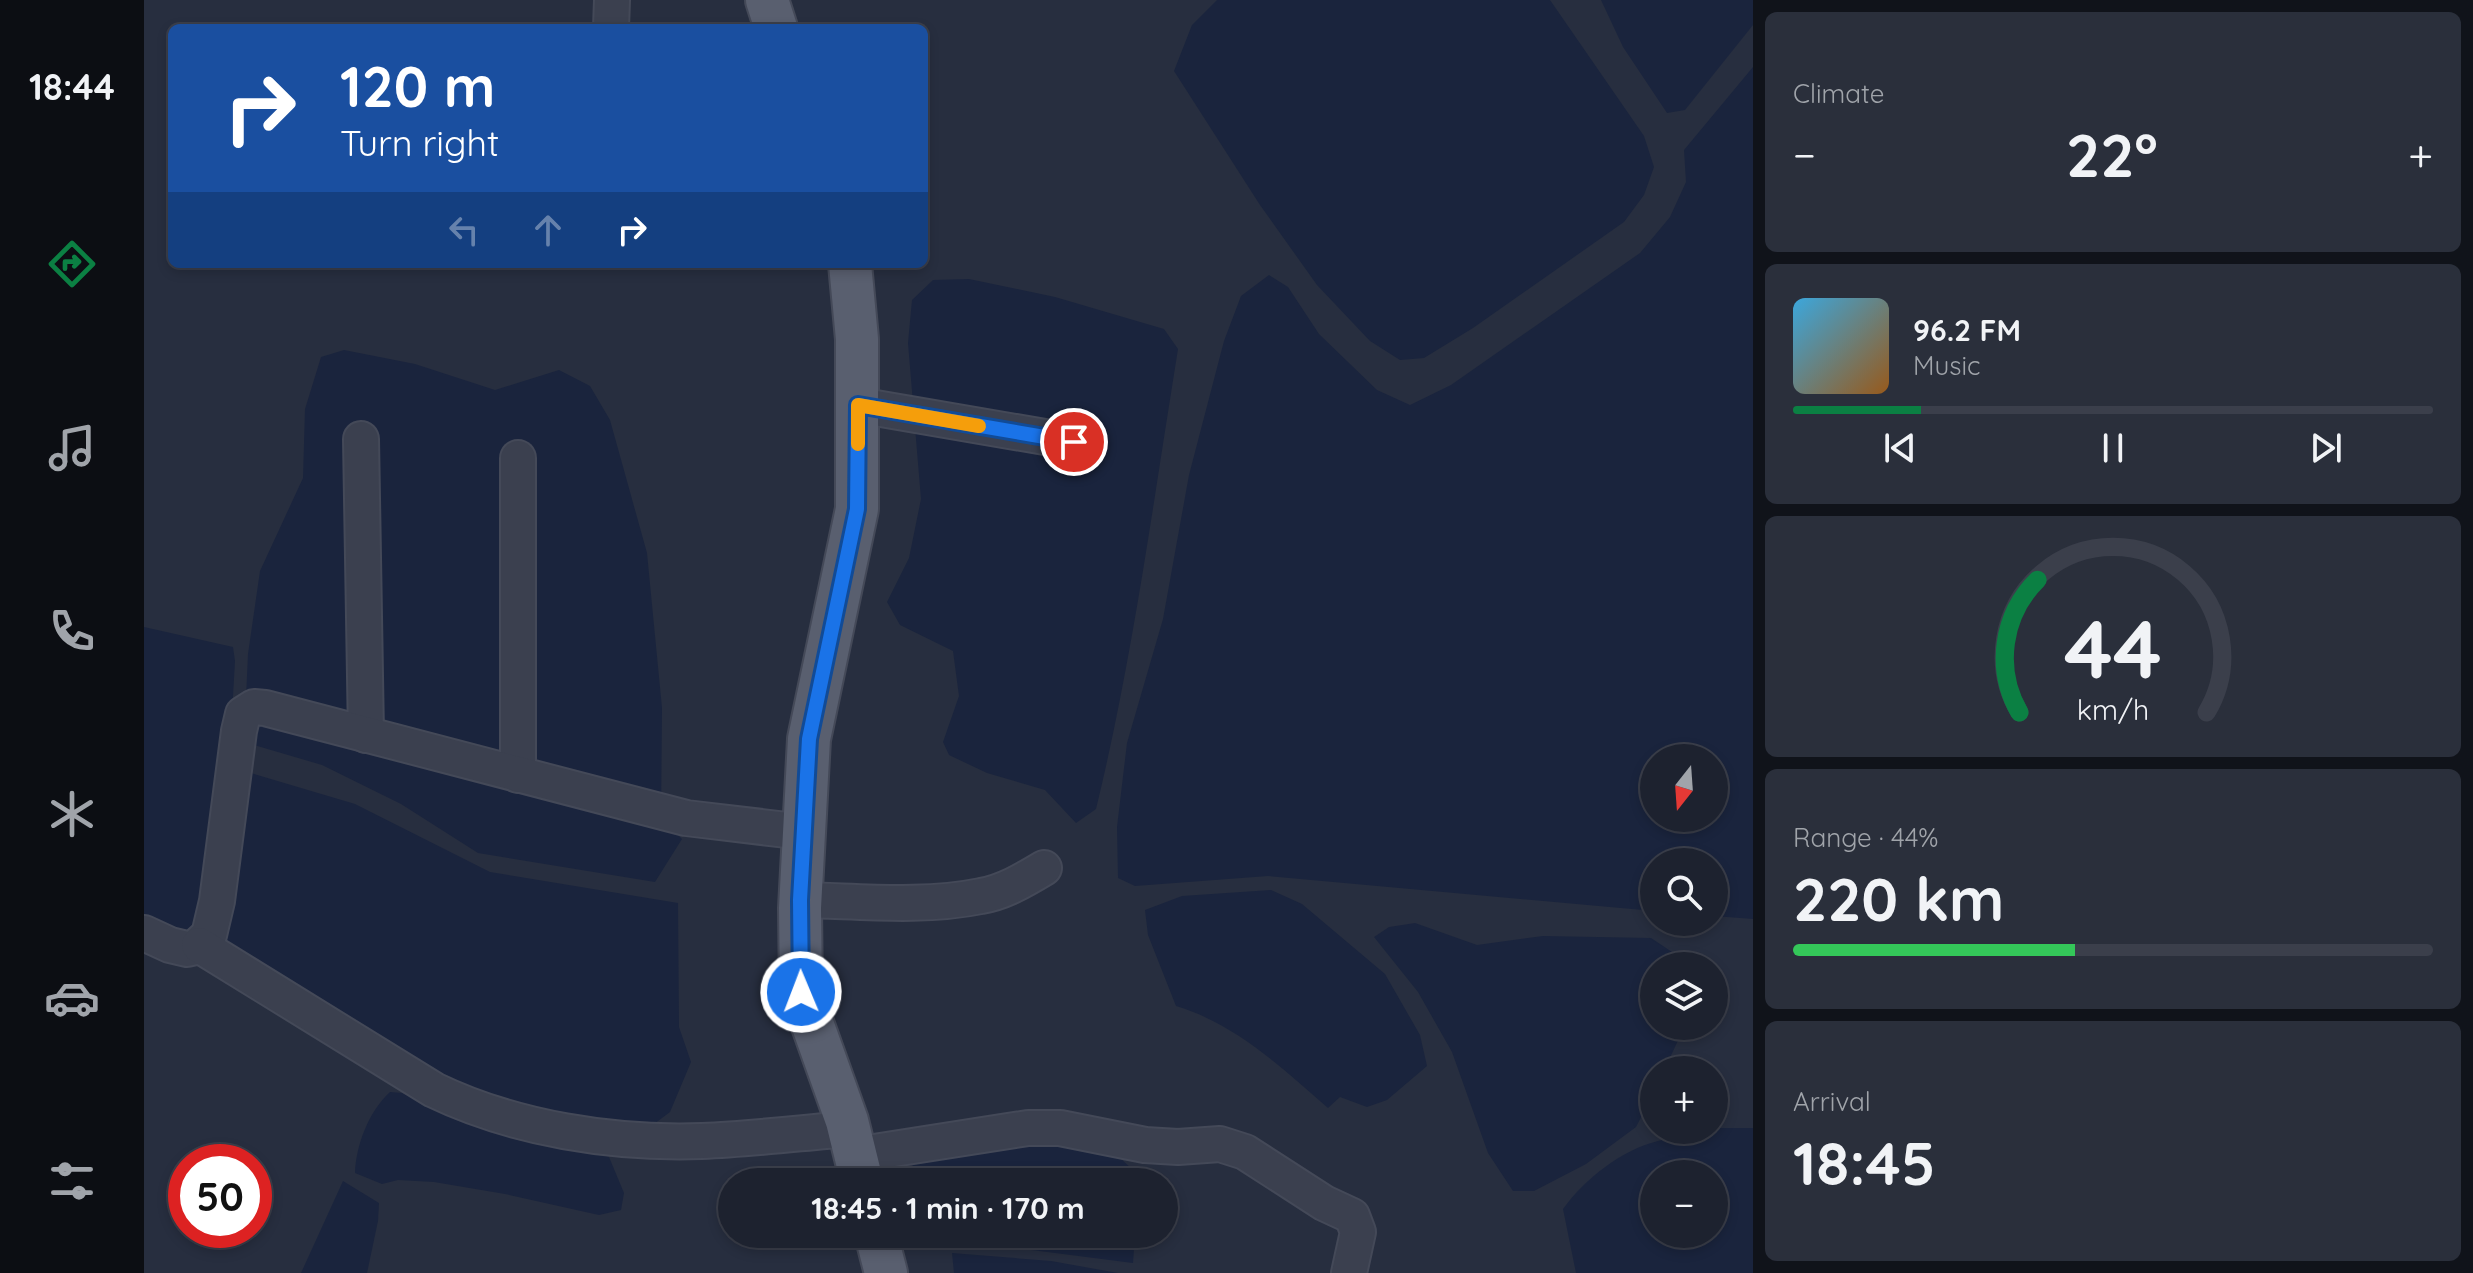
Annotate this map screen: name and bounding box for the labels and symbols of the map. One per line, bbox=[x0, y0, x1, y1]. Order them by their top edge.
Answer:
pin bbox=[1040, 408, 1108, 476]
north arrow bbox=[1640, 744, 1728, 832]
position arrow bbox=[759, 950, 843, 1034]
speed limit sign: 50 bbox=[168, 1144, 272, 1248]

